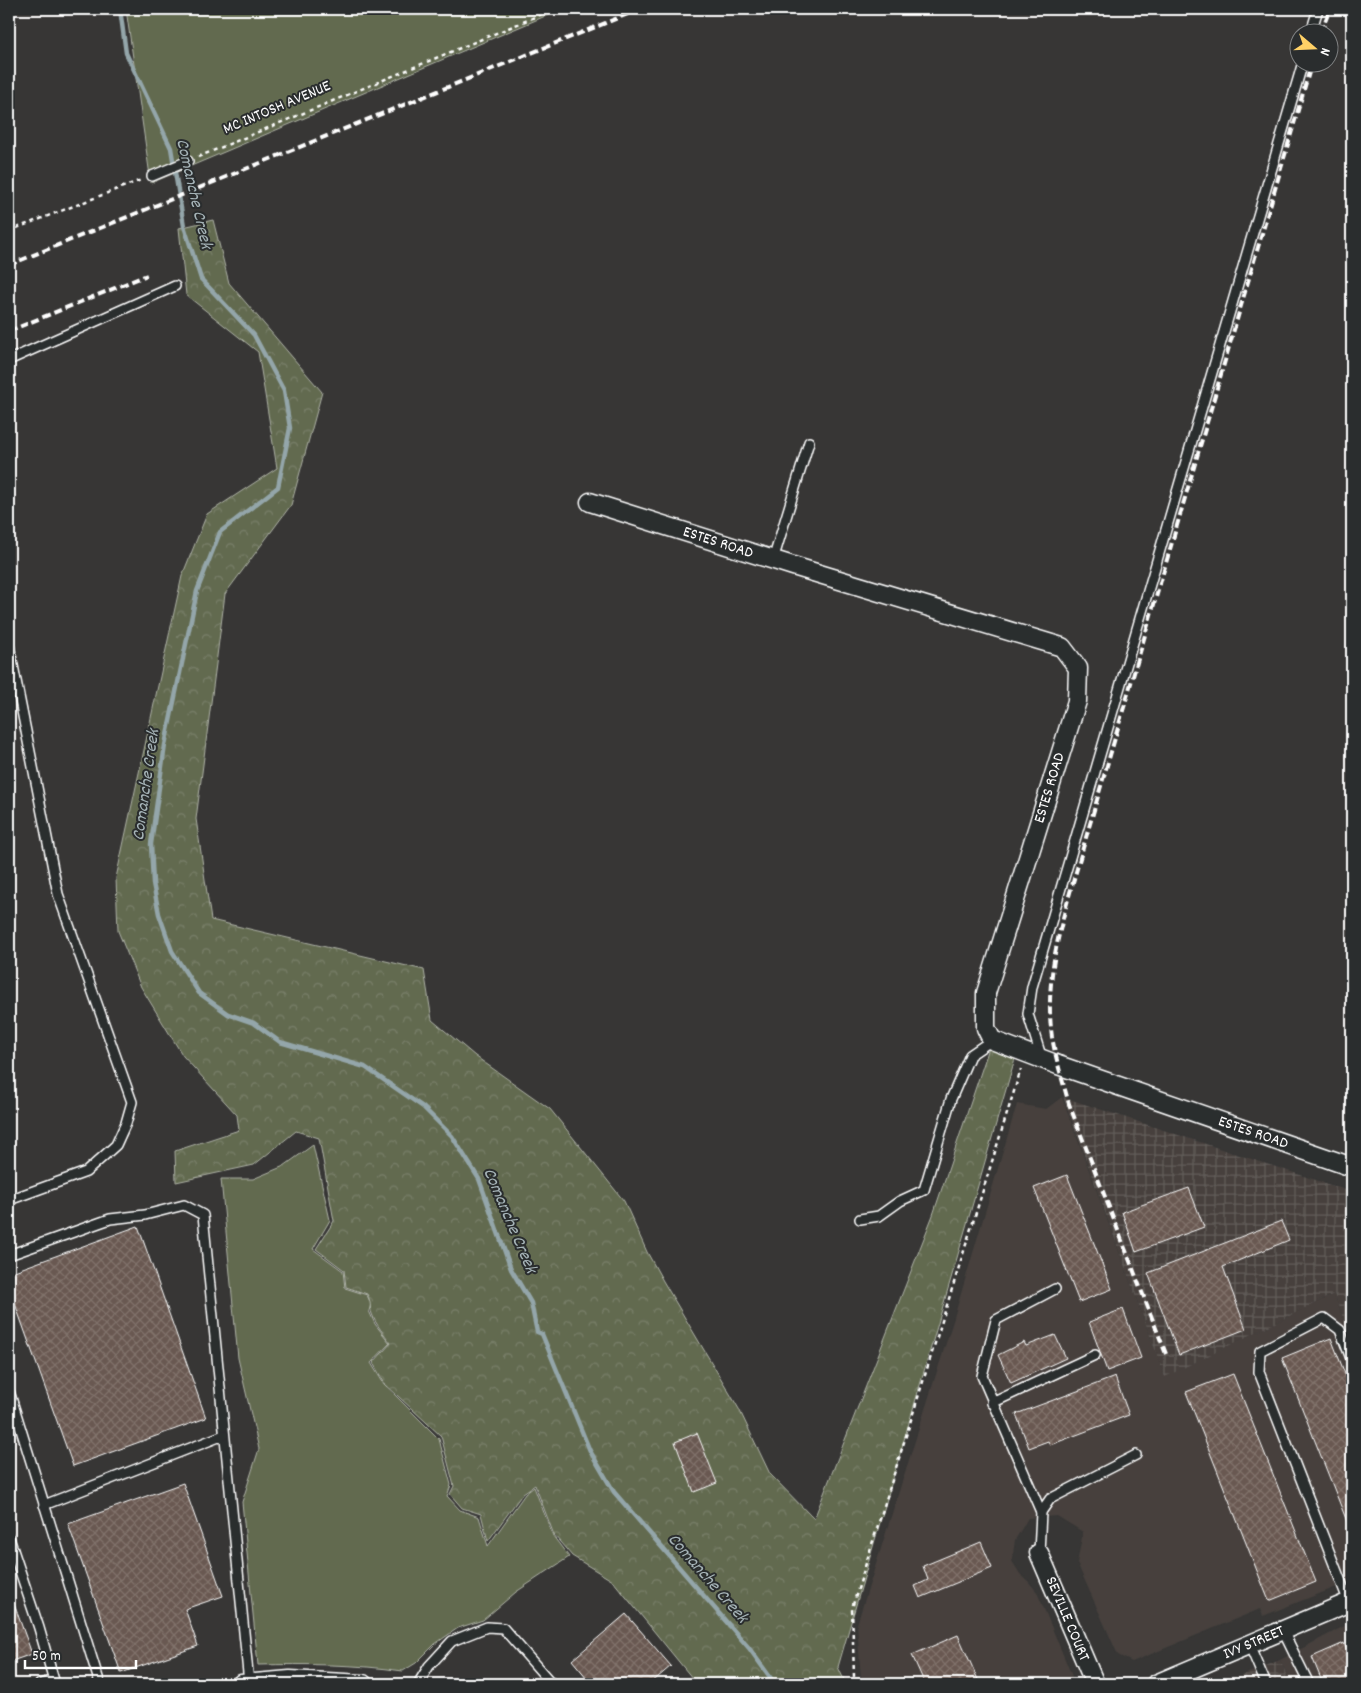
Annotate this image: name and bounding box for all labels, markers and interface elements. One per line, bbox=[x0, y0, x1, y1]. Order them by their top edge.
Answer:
north arrow bbox=[1288, 22, 1338, 72]
text: N bbox=[1314, 45, 1335, 58]
street label: MC INTOSH AVENUE bbox=[220, 75, 335, 141]
water label: Comanche Creek bbox=[168, 136, 218, 253]
street label: ESTES ROAD bbox=[680, 521, 756, 565]
water label: Comanche Creek bbox=[127, 726, 167, 842]
street label: ESTES ROAD bbox=[1028, 750, 1072, 826]
street label: ESTES ROAD bbox=[1215, 1110, 1291, 1156]
water label: Comanche Creek bbox=[476, 1164, 543, 1279]
water label: Comanche Creek bbox=[661, 1528, 754, 1631]
street label: SEVILLE COURT bbox=[1039, 1573, 1095, 1665]
street label: IVY STREET bbox=[1220, 1620, 1289, 1666]
scale bar bbox=[25, 1638, 136, 1670]
text: 50 m bbox=[32, 1646, 61, 1668]

